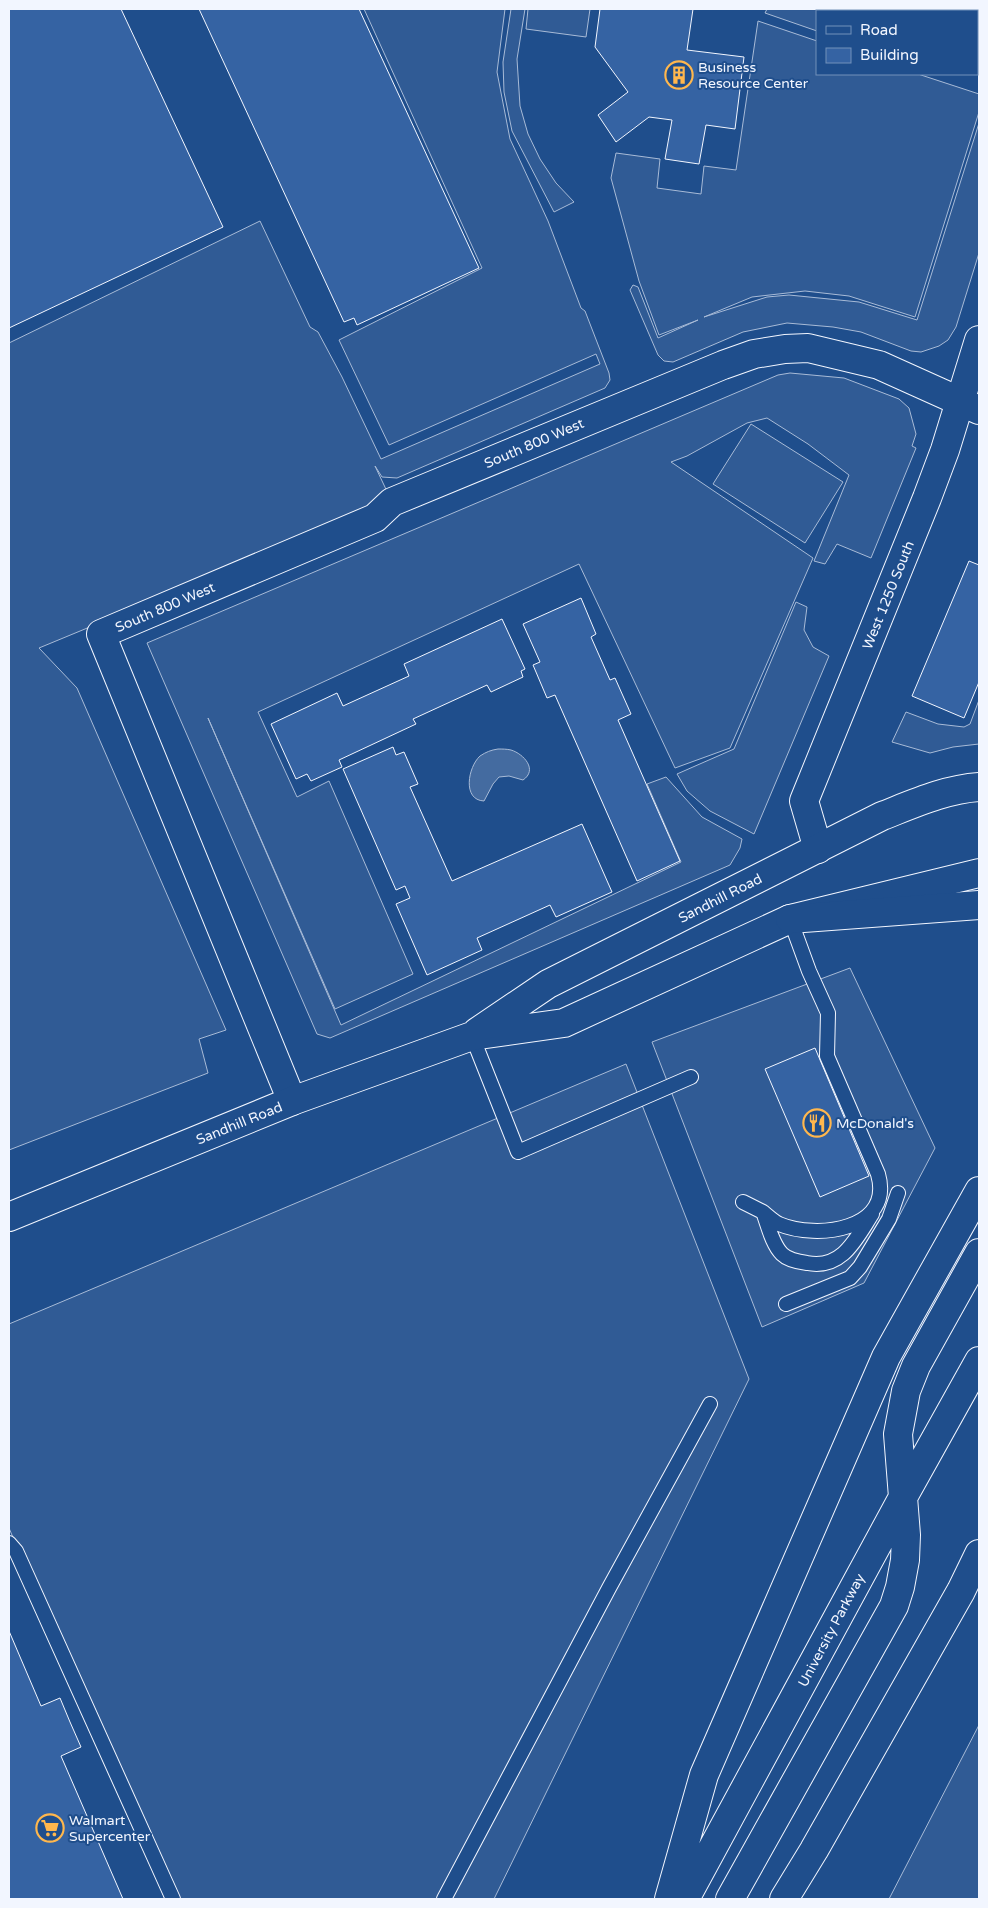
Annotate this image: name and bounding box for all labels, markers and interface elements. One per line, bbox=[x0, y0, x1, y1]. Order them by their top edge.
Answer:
legend bbox=[816, 10, 978, 75]
text: Road bbox=[860, 21, 898, 39]
text: Building bbox=[860, 46, 919, 64]
place label: Business Resource Center bbox=[698, 59, 809, 92]
building icon: Business Resource Center bbox=[664, 60, 694, 90]
street label: South 800 West bbox=[482, 415, 587, 472]
street label: West 1250 South bbox=[859, 538, 918, 652]
street label: South 800 West bbox=[113, 579, 218, 636]
street label: Sandhill Road bbox=[676, 870, 765, 927]
street label: Sandhill Road bbox=[194, 1098, 285, 1149]
restaurant icon: McDonald's bbox=[802, 1108, 832, 1138]
place label: McDonald's bbox=[836, 1115, 914, 1132]
street label: University Parkway bbox=[794, 1570, 869, 1690]
place label: Walmart Supercenter bbox=[69, 1812, 151, 1845]
supermarket icon: Walmart Supercenter bbox=[35, 1813, 65, 1843]

